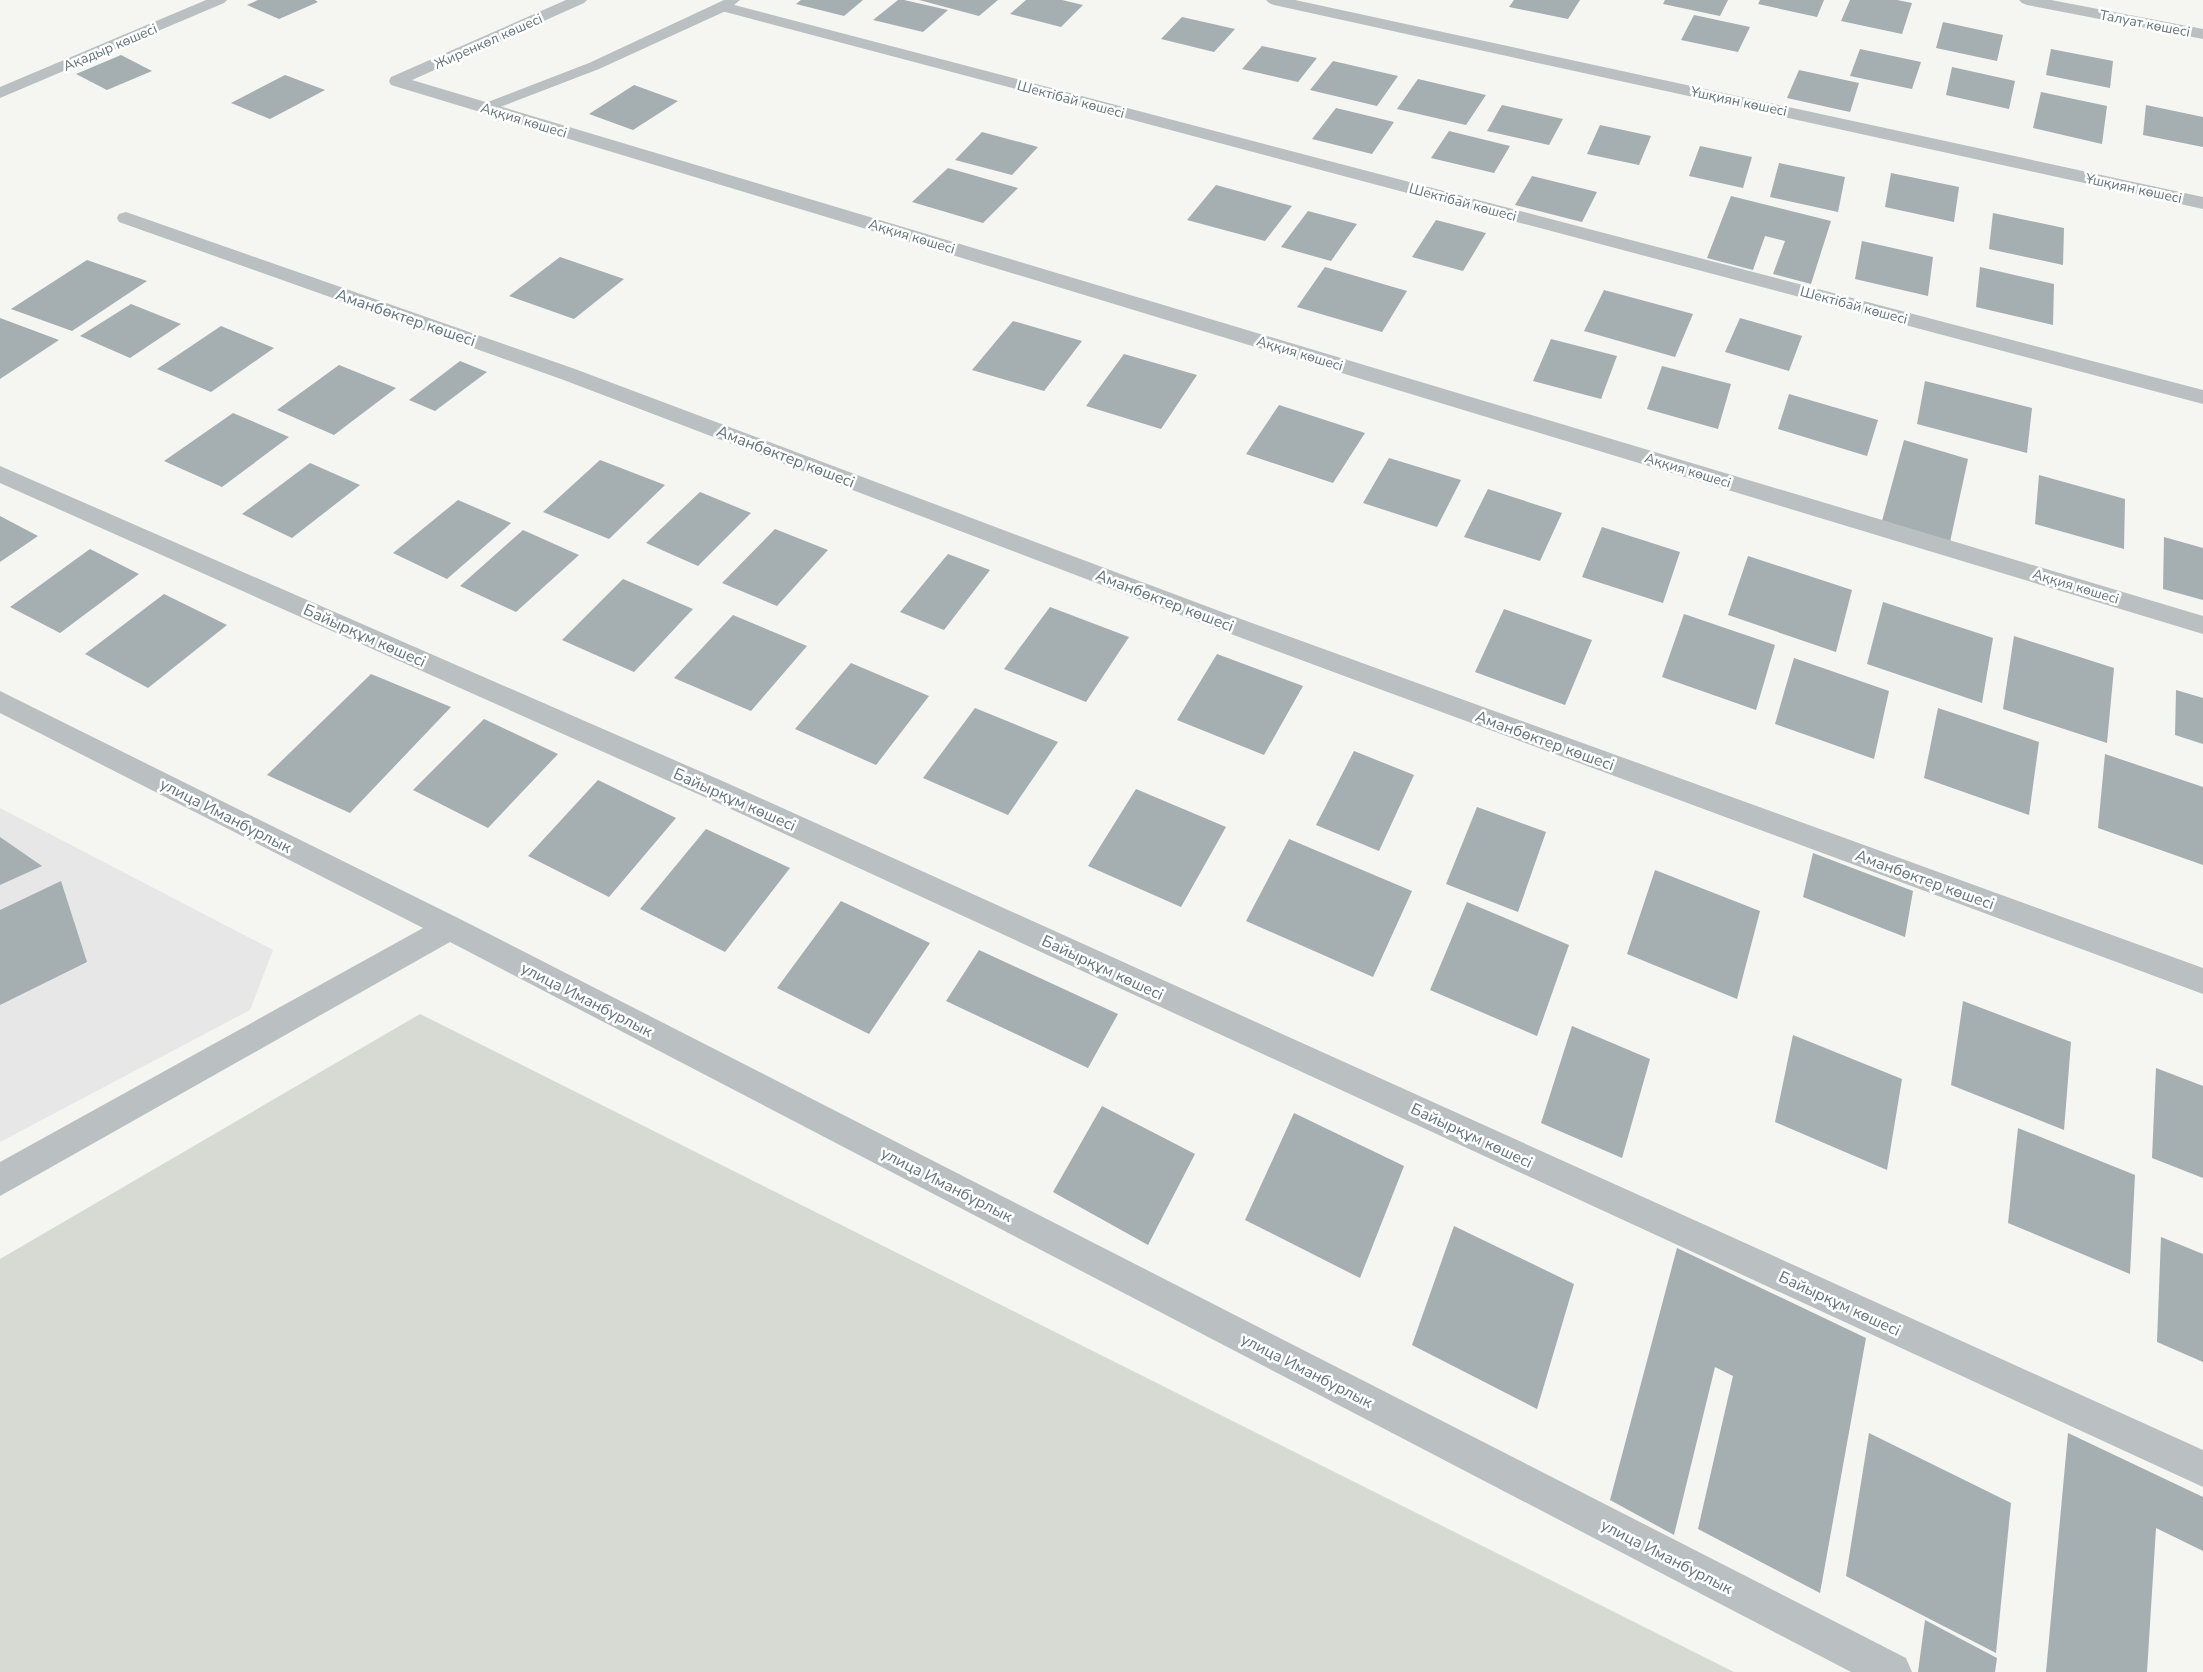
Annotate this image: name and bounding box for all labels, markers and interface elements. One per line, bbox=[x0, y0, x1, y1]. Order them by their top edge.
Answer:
street label: Талуат көшесі bbox=[2098, 5, 2192, 42]
street label: Жиренкөл көшесі bbox=[431, 9, 545, 74]
street label: Ақадыр көшесі bbox=[60, 19, 160, 76]
street label: Шектібай көшесі bbox=[1015, 76, 1127, 123]
street label: Ұшқиян көшесі bbox=[1688, 82, 1789, 121]
street label: Аққия көшесі bbox=[478, 98, 569, 143]
street label: Ұшқиян көшесі bbox=[2083, 169, 2184, 208]
street label: Шектібай көшесі bbox=[1407, 179, 1519, 226]
street label: Аққия көшесі bbox=[866, 214, 957, 259]
street label: Шектібай көшесі bbox=[1798, 282, 1910, 329]
street label: Аманбөктер көшесі bbox=[333, 284, 479, 352]
street label: Аққия көшесі bbox=[1254, 331, 1345, 376]
street label: Аманбөктер көшесі bbox=[713, 420, 858, 493]
street label: Аққия көшесі bbox=[1642, 448, 1733, 493]
street label: Аманбөктер көшесі bbox=[1092, 564, 1237, 637]
street label: Аққия көшесі bbox=[2030, 564, 2121, 609]
street label: Байырқұм көшесі bbox=[300, 599, 429, 673]
street label: Аманбөктер көшесі bbox=[1472, 706, 1617, 776]
street label: Байырқұм көшесі bbox=[670, 763, 799, 837]
street label: улица Иманбурлык bbox=[156, 773, 296, 859]
street label: Аманбөктер көшесі bbox=[1852, 845, 1997, 915]
street label: Байырқұм көшесі bbox=[1038, 930, 1167, 1006]
street label: улица Иманбурлык bbox=[517, 957, 657, 1043]
street label: Байырқұм көшесі bbox=[1407, 1098, 1536, 1174]
street label: улица Иманбурлык bbox=[877, 1142, 1017, 1228]
street label: Байырқұм көшесі bbox=[1775, 1266, 1904, 1342]
street label: улица Иманбурлык bbox=[1237, 1328, 1377, 1414]
street label: улица Иманбурлык bbox=[1597, 1514, 1737, 1600]

